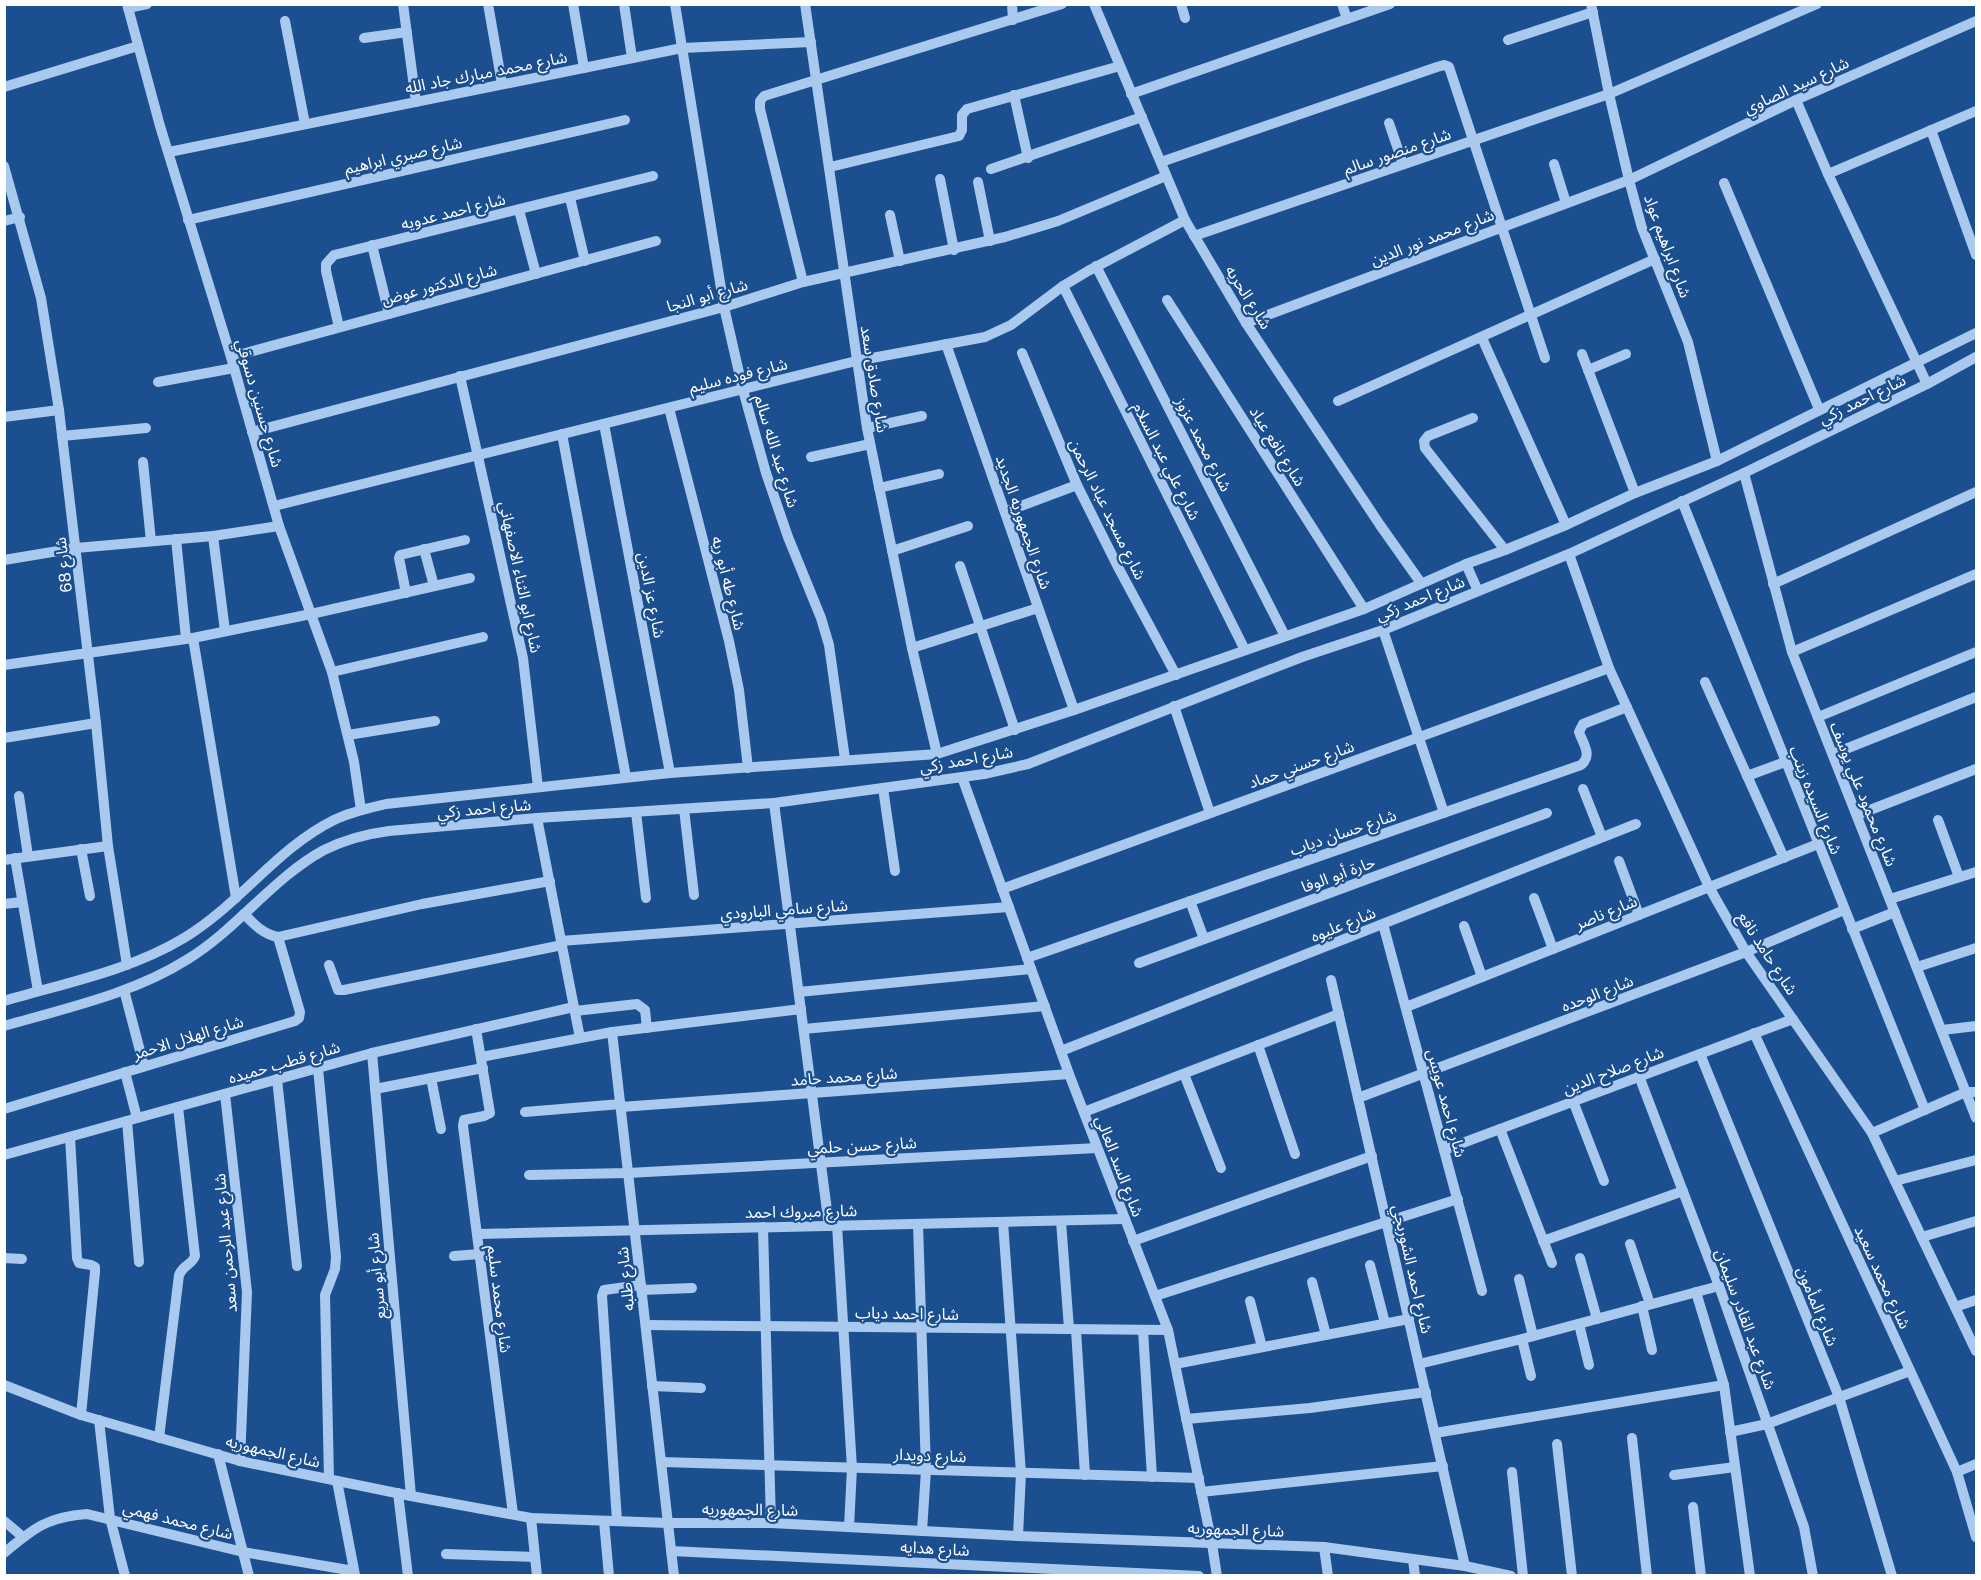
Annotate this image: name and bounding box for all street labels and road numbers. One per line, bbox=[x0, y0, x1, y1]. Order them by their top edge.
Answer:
street label: شارع محمد مبارك جاد الله bbox=[403, 45, 569, 101]
street label: شارع سيد الصاوي bbox=[1740, 51, 1853, 121]
street label: شارع منصور سالم bbox=[1340, 122, 1454, 182]
street label: شارع صبري ابراهيم bbox=[342, 131, 464, 181]
street label: شارع احمد عدويه bbox=[398, 187, 508, 237]
street label: شارع ابراهيم عواد bbox=[1637, 191, 1697, 302]
street label: شارع محمد نور الدين bbox=[1367, 203, 1498, 273]
street label: شارع الدكتور عوض bbox=[379, 258, 500, 312]
street label: شارع الحريه bbox=[1219, 261, 1277, 334]
street label: شارع أبو النجا bbox=[664, 273, 751, 319]
street label: شارع صادق سعد bbox=[854, 324, 894, 434]
street label: شارع حسنين دسوقي bbox=[229, 336, 289, 470]
street label: شارع فوده سليم bbox=[686, 352, 790, 400]
street label: شارع احمد زكي bbox=[1815, 368, 1910, 431]
street label: شارع عبد الله سالم bbox=[747, 392, 805, 511]
street label: شارع محمد عزوز bbox=[1168, 392, 1237, 496]
street label: شارع علي عبد السلام bbox=[1126, 398, 1206, 525]
street label: شارع نافع عياد bbox=[1243, 402, 1311, 491]
street label: شارع مسجد عباد الرحمن bbox=[1062, 435, 1152, 584]
street label: شارع الجمهوريه الجديد bbox=[989, 452, 1057, 593]
street label: شارع ابو الثناء الاصفهاني bbox=[492, 499, 548, 655]
street label: شارع طه أبو ريه bbox=[705, 534, 751, 633]
street label: شارع 68 bbox=[49, 536, 79, 594]
street label: شارع عز الدين bbox=[631, 550, 671, 640]
street label: شارع احمد زكي bbox=[1372, 570, 1469, 628]
street label: شارع محمود علي يوسف bbox=[1823, 718, 1903, 870]
street label: شارع حسني حماد bbox=[1245, 735, 1358, 795]
street label: شارع احمد زكي bbox=[918, 740, 1015, 780]
street label: شارع السيده زينب bbox=[1782, 742, 1848, 858]
street label: شارع احمد زكي bbox=[436, 793, 532, 825]
street label: شارع حسان دياب bbox=[1287, 803, 1400, 862]
street label: حارة أبو الوفا bbox=[1298, 850, 1378, 898]
street label: شارع ناصر bbox=[1571, 890, 1641, 937]
street label: شارع سامي البارودي bbox=[719, 894, 849, 926]
street label: شارع عليوه bbox=[1307, 901, 1380, 949]
street label: شارع حامد نافع bbox=[1731, 907, 1803, 1000]
street label: شارع الوحده bbox=[1558, 969, 1637, 1019]
street label: شارع الهلال الاحمر bbox=[129, 1010, 247, 1066]
street label: شارع قطب حميده bbox=[226, 1036, 343, 1090]
street label: شارع صلاح الدين bbox=[1559, 1041, 1668, 1101]
street label: شارع احمد عويس bbox=[1420, 1046, 1472, 1160]
street label: شارع محمد حامد bbox=[790, 1061, 898, 1093]
street label: شارع السد العالي bbox=[1089, 1112, 1149, 1220]
street label: شارع حسن حلمي bbox=[807, 1131, 917, 1161]
street label: شارع عبد الرحمن سعد bbox=[208, 1172, 244, 1313]
street label: شارع مبروك احمد bbox=[745, 1199, 857, 1225]
street label: شارع احمد الشوربجي bbox=[1386, 1202, 1439, 1336]
street label: شارع محمد سعيد bbox=[1848, 1222, 1917, 1333]
street label: شارع أبو سريع bbox=[361, 1232, 393, 1320]
street label: شارع محمد سليم bbox=[480, 1244, 518, 1354]
street label: شارع طلبه bbox=[611, 1246, 641, 1312]
street label: شارع عبد القادر سليمان bbox=[1708, 1246, 1782, 1393]
street label: شارع المأمون bbox=[1790, 1263, 1844, 1350]
street label: شارع احمد دياب bbox=[855, 1301, 959, 1327]
street label: شارع الجمهوريه bbox=[223, 1429, 322, 1475]
street label: شارع دويدار bbox=[892, 1443, 967, 1469]
street label: شارع محمد فهمي bbox=[120, 1496, 235, 1546]
street label: شارع الجمهوريه bbox=[702, 1497, 798, 1523]
street label: شارع الجمهوريه bbox=[1187, 1516, 1285, 1544]
street label: شارع هدايه bbox=[900, 1535, 970, 1563]

